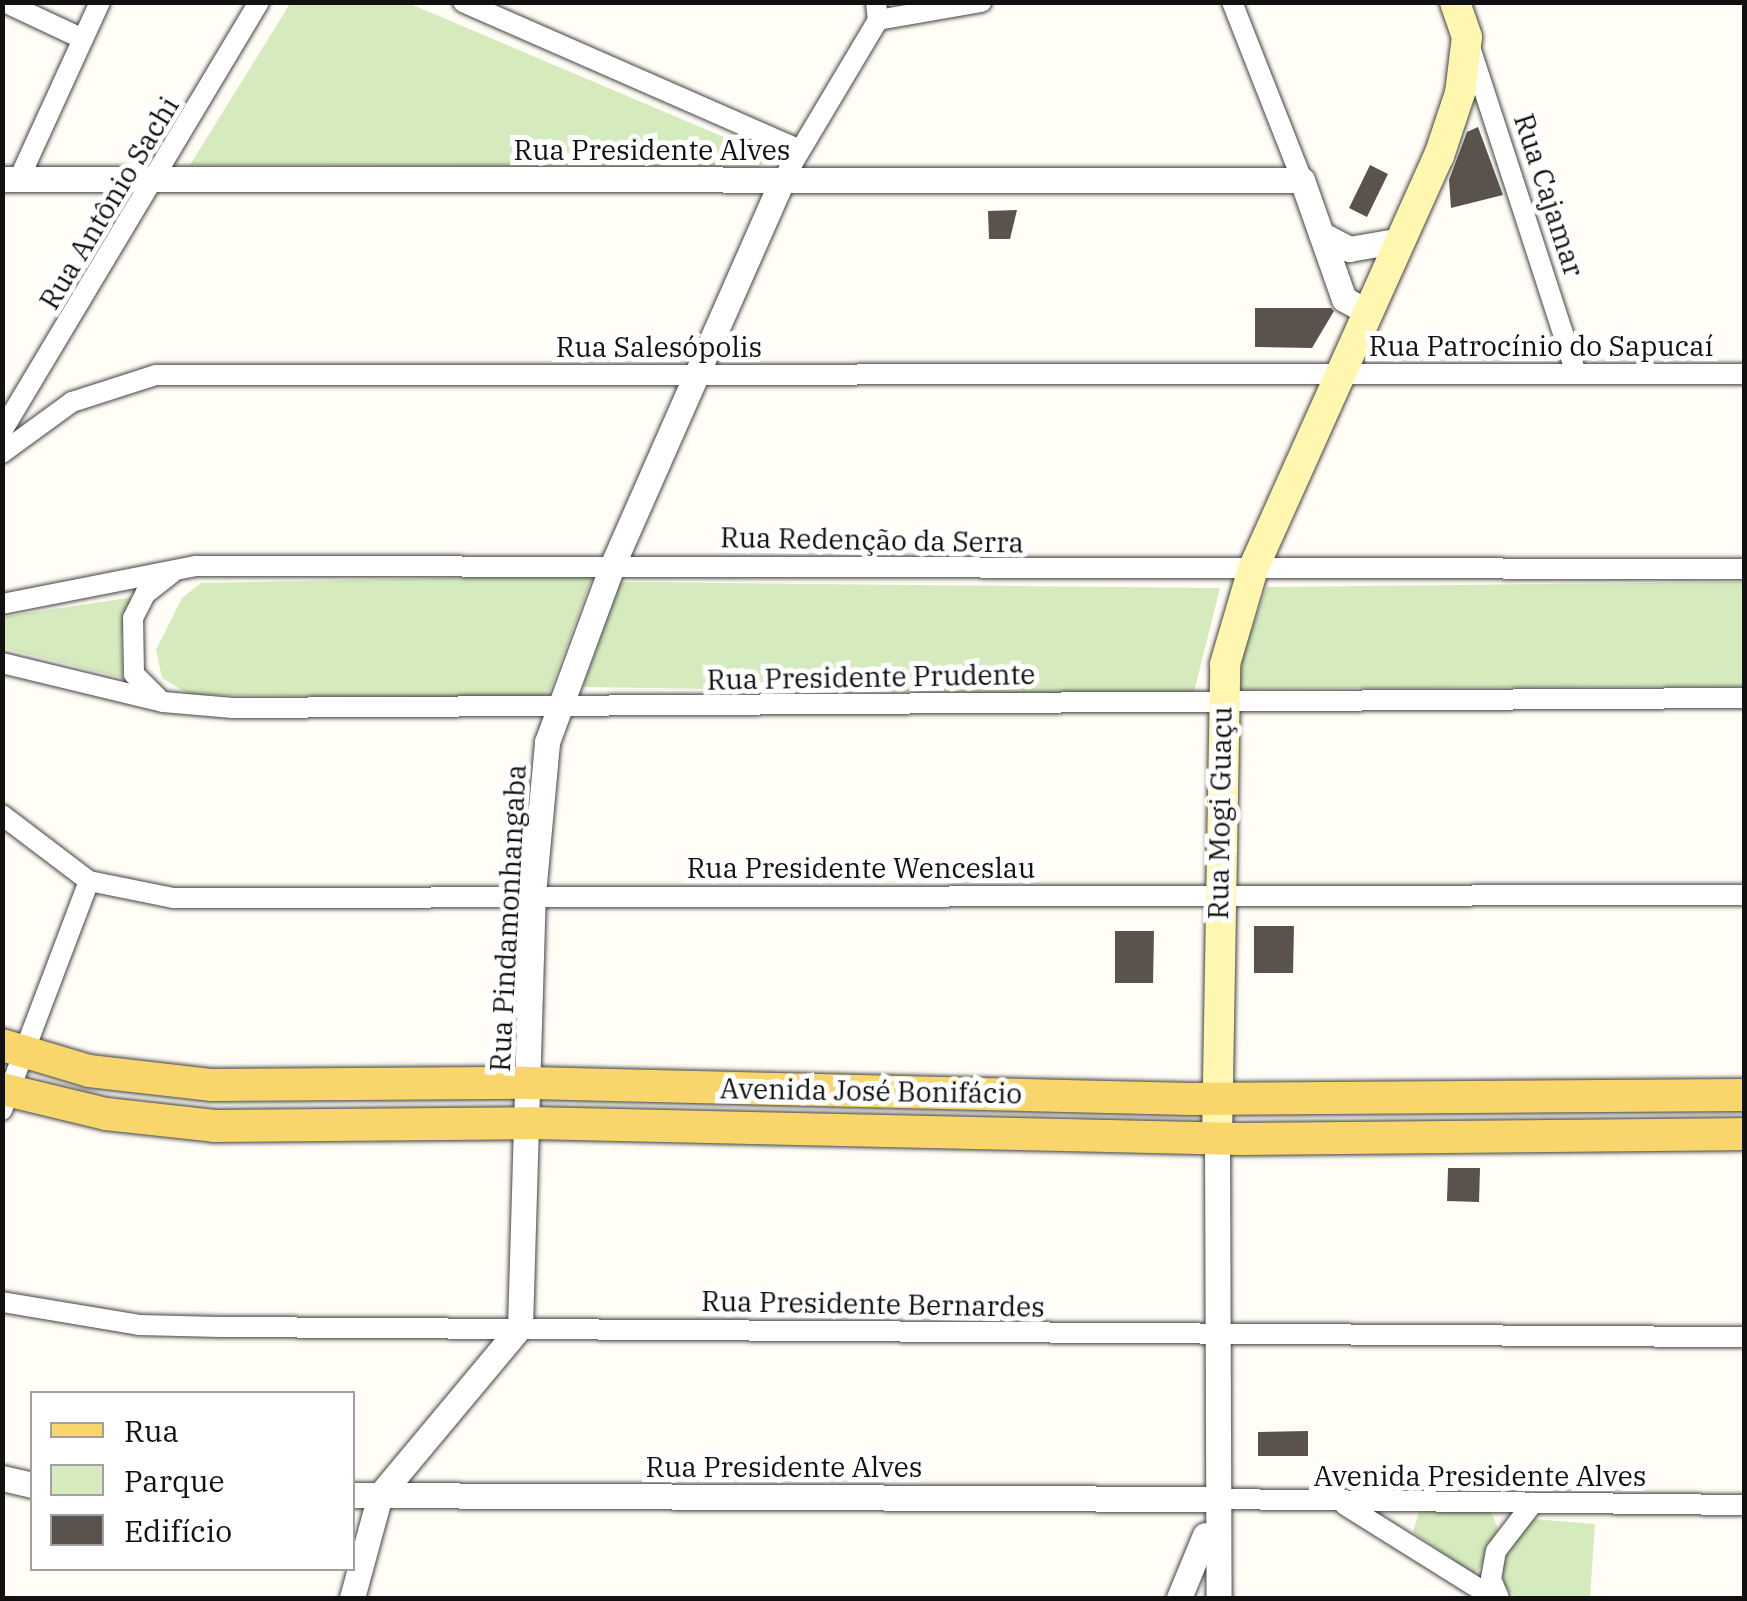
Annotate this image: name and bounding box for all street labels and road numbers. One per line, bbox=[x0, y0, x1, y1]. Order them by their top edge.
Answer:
street label: Rua Antônio Sachi bbox=[32, 91, 186, 315]
street label: Rua Cajamar bbox=[1507, 109, 1591, 281]
street label: Rua Presidente Alves bbox=[514, 133, 790, 167]
street label: Rua Patrocínio do Sapucaí bbox=[1369, 329, 1713, 363]
street label: Rua Salesópolis bbox=[556, 330, 762, 364]
street label: Rua Redenção da Serra bbox=[720, 521, 1024, 559]
street label: Rua Presidente Prudente bbox=[706, 657, 1036, 697]
street label: Rua Mogi Guaçu bbox=[1201, 706, 1239, 920]
street label: Rua Pindamonhangaba bbox=[483, 763, 533, 1073]
street label: Rua Presidente Wenceslau bbox=[687, 851, 1035, 885]
street label: Avenida José Bonifácio bbox=[720, 1072, 1022, 1110]
street label: Rua Presidente Bernardes bbox=[701, 1284, 1045, 1324]
street label: Rua Presidente Alves bbox=[646, 1450, 922, 1484]
street label: Avenida Presidente Alves bbox=[1314, 1459, 1646, 1493]

